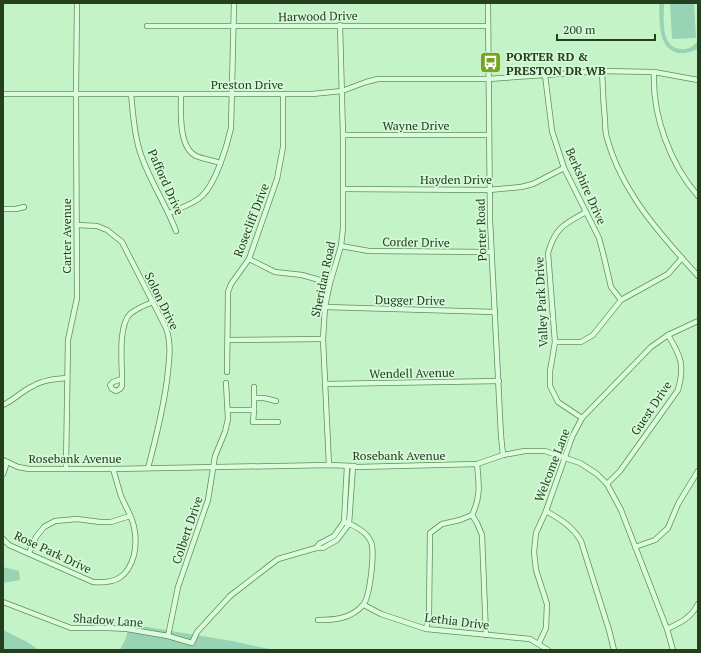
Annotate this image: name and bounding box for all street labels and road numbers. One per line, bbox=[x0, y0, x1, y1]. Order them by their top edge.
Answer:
street label: Harwood Drive bbox=[278, 8, 358, 24]
street label: Preston Drive bbox=[211, 77, 283, 92]
street label: Wayne Drive bbox=[382, 118, 450, 133]
street label: Berkshire Drive bbox=[562, 145, 610, 227]
street label: Pafford Drive bbox=[145, 147, 187, 217]
street label: Hayden Drive bbox=[420, 172, 492, 187]
street label: Rosecliff Drive bbox=[230, 181, 272, 259]
street label: Carter Avenue bbox=[59, 198, 74, 274]
street label: Porter Road bbox=[472, 198, 490, 262]
street label: Corder Drive bbox=[382, 234, 450, 250]
street label: Sheridan Road bbox=[308, 239, 338, 318]
street label: Valley Park Drive bbox=[531, 256, 551, 348]
street label: Solon Drive bbox=[142, 270, 182, 332]
street label: Dugger Drive bbox=[375, 292, 445, 308]
street label: Wendell Avenue bbox=[369, 365, 455, 381]
street label: Guest Drive bbox=[627, 378, 675, 438]
street label: Welcome Lane bbox=[531, 426, 573, 504]
street label: Rosebank Avenue bbox=[352, 448, 446, 463]
street label: Rosebank Avenue bbox=[28, 451, 122, 466]
street label: Colbert Drive bbox=[168, 494, 206, 566]
street label: Rose Park Drive bbox=[12, 528, 94, 576]
street label: Shadow Lane bbox=[72, 610, 144, 630]
street label: Lethia Drive bbox=[424, 610, 490, 632]

